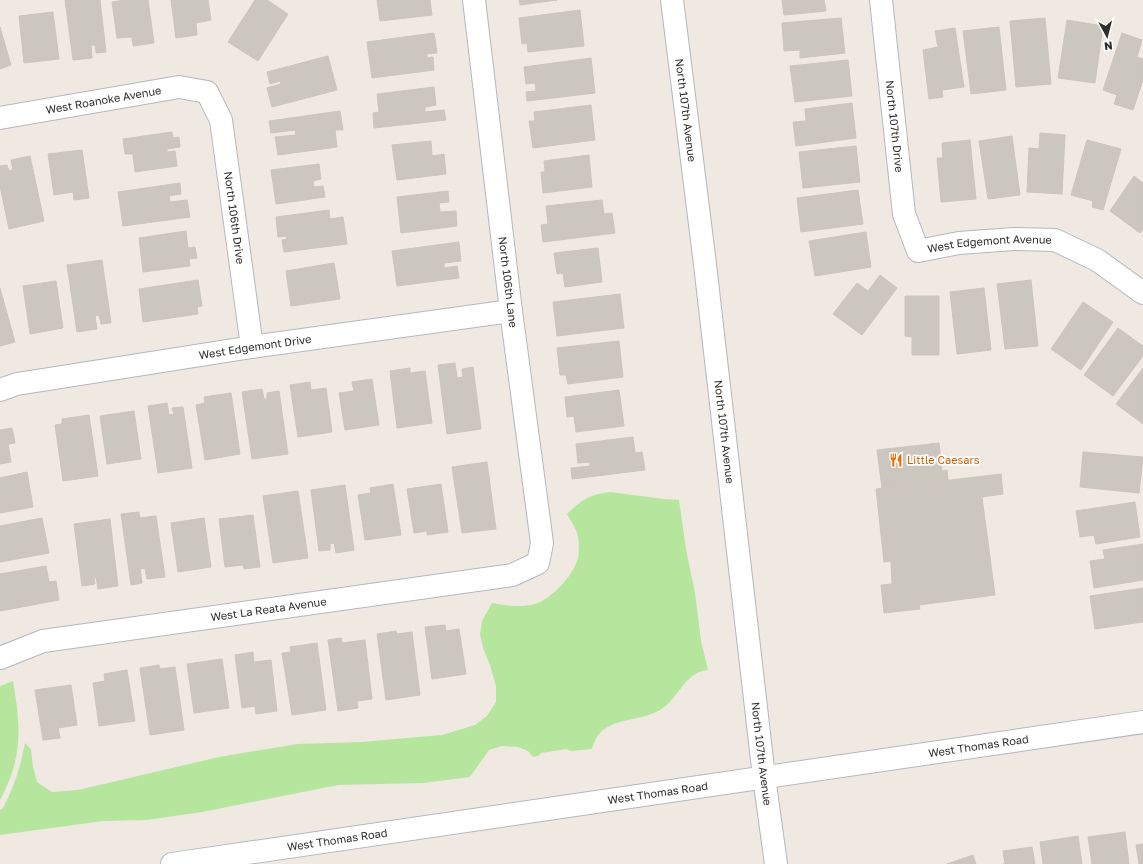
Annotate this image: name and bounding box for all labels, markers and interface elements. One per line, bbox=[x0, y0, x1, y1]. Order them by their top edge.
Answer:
north arrow bbox=[1087, 16, 1127, 56]
text: N bbox=[1103, 39, 1113, 53]
street label: North 107th Avenue bbox=[673, 58, 699, 163]
street label: North 107th Drive bbox=[884, 79, 906, 173]
street label: West Roanoke Avenue bbox=[45, 83, 162, 116]
street label: North 106th Drive bbox=[222, 170, 248, 265]
street label: West Edgemont Avenue bbox=[926, 232, 1052, 255]
street label: North 106th Lane bbox=[496, 236, 521, 328]
street label: West Edgemont Drive bbox=[198, 332, 312, 361]
street label: North 107th Avenue bbox=[712, 379, 737, 484]
restaurant icon: Little Caesars bbox=[888, 452, 904, 468]
place label: Little Caesars bbox=[907, 453, 980, 466]
street label: West La Reata Avenue bbox=[210, 594, 327, 623]
street label: North 107th Avenue bbox=[749, 701, 775, 806]
street label: West Thomas Road bbox=[927, 732, 1029, 759]
street label: West Thomas Road bbox=[607, 779, 709, 806]
street label: West Thomas Road bbox=[286, 826, 388, 853]

